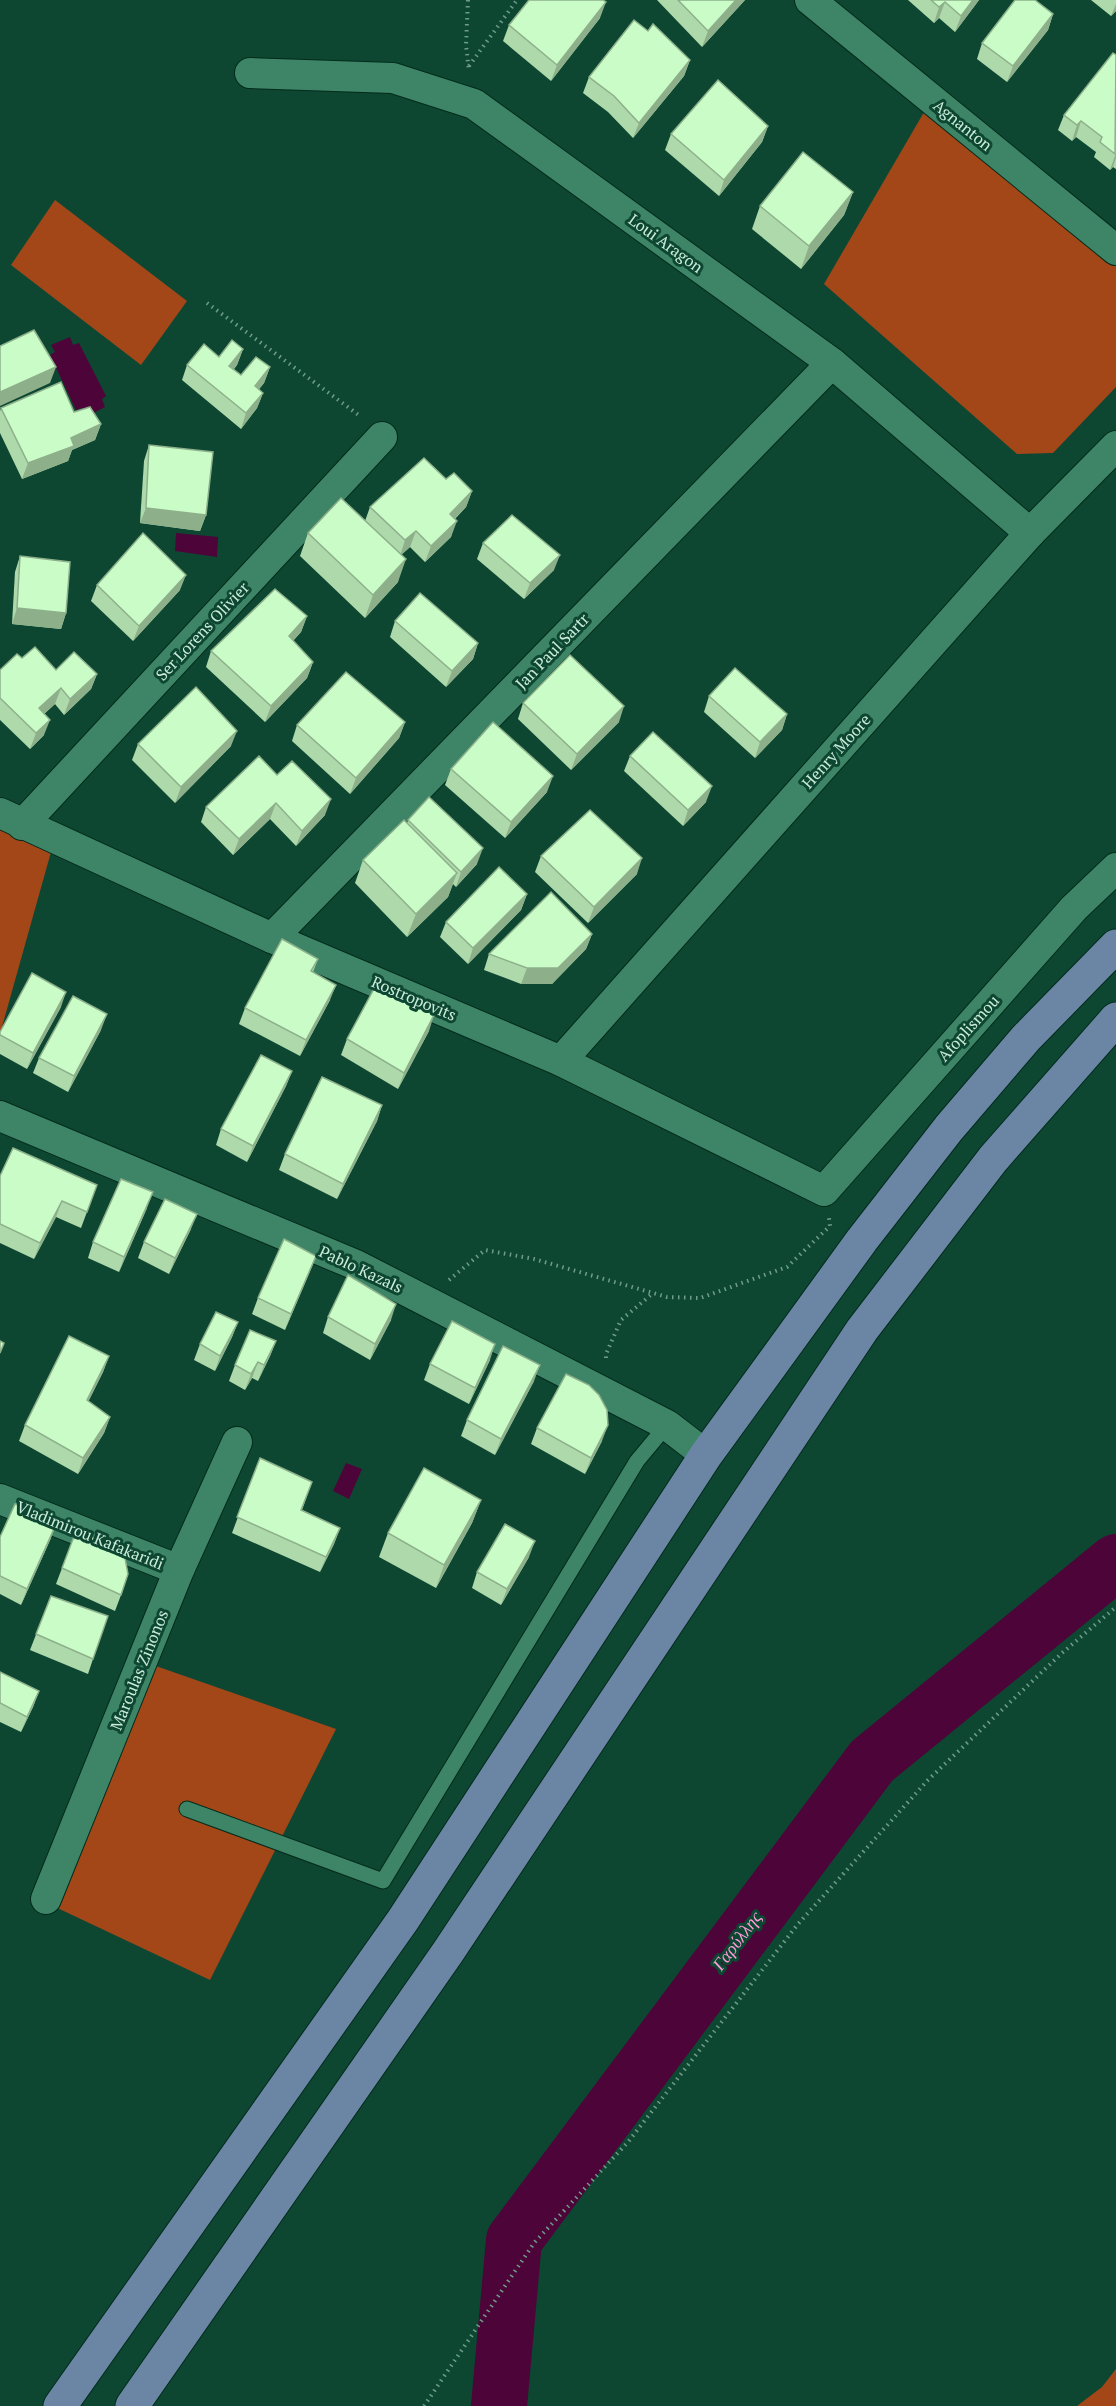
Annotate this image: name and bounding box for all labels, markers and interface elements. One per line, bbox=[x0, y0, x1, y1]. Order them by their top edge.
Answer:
street label: Agnanton bbox=[929, 94, 998, 156]
street label: Loui Aragon bbox=[624, 208, 708, 278]
street label: Ser Lorens Olivier bbox=[151, 576, 254, 685]
street label: Jan Paul Sartr bbox=[510, 608, 594, 694]
street label: Henry Moore bbox=[797, 709, 875, 793]
street label: Rostropovits bbox=[368, 970, 460, 1026]
street label: Afoplismou bbox=[932, 990, 1004, 1066]
street label: Pablo Kazals bbox=[316, 1240, 406, 1298]
street label: Vladimirou Kafakaridi bbox=[13, 1495, 167, 1575]
street label: Maroulas Zinonos bbox=[105, 1606, 173, 1733]
water label: Γαρύλλης bbox=[705, 1905, 767, 1976]

